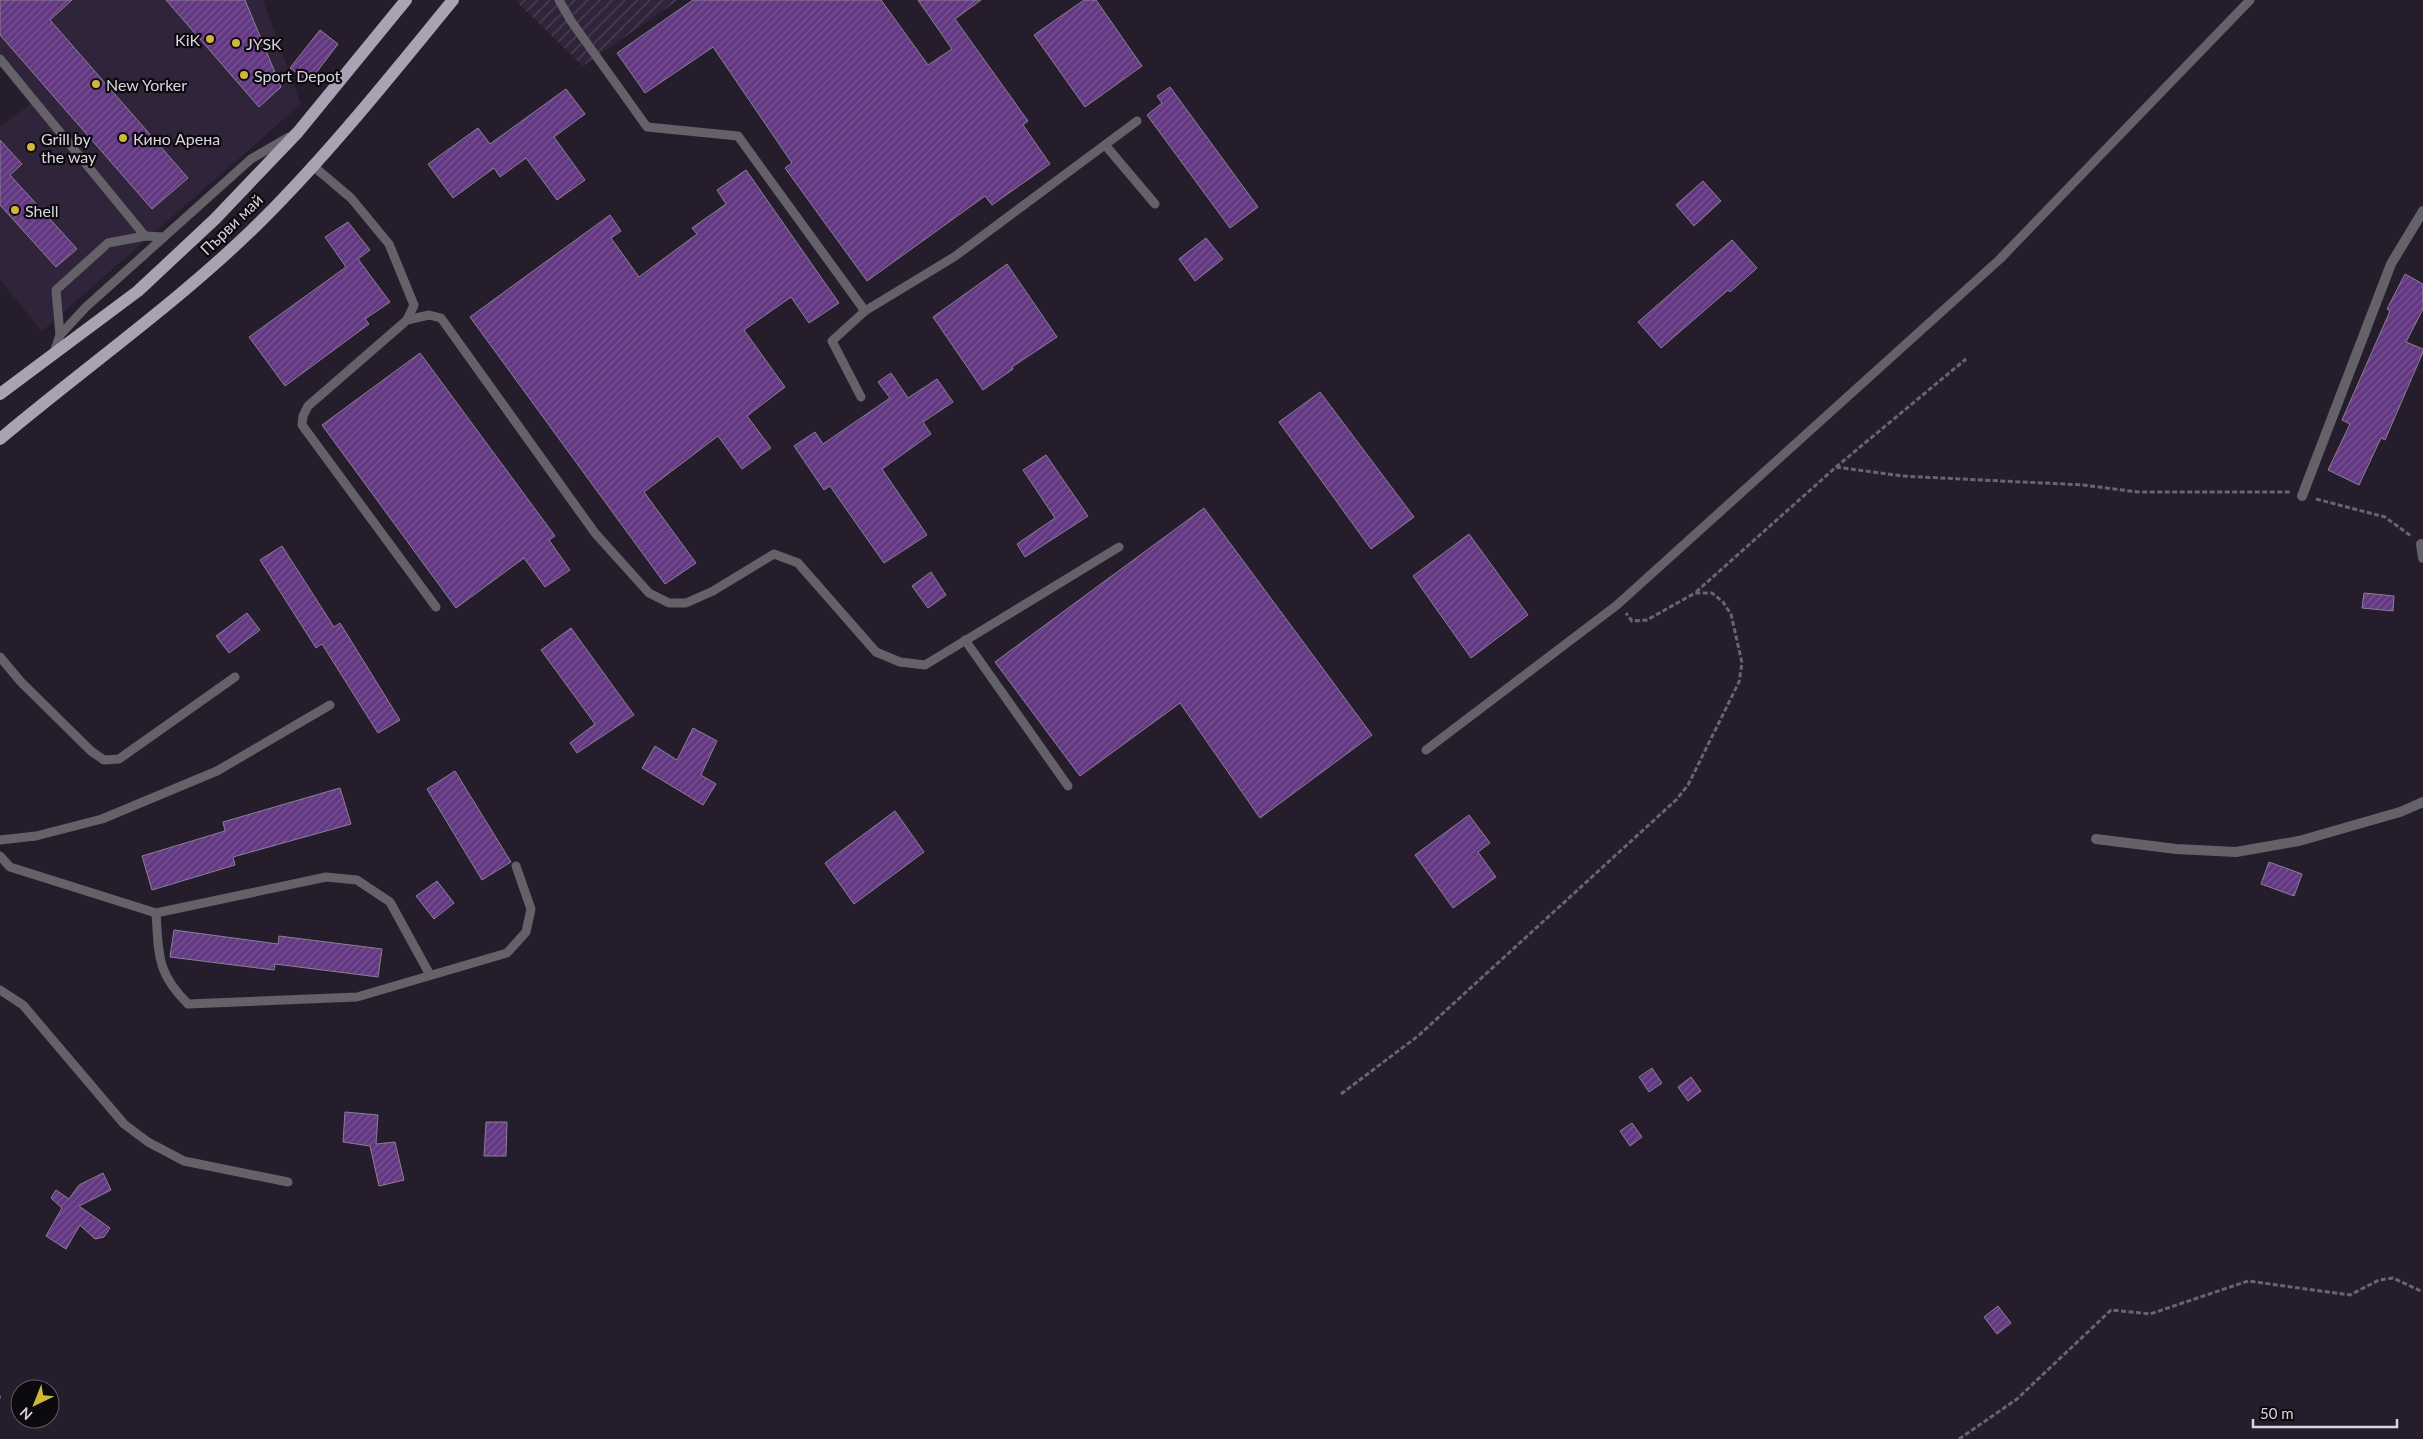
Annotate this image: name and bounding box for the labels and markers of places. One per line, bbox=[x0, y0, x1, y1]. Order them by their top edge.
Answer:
place label: KiK bbox=[175, 30, 200, 49]
marker: KiK bbox=[204, 33, 216, 45]
place label: JYSK bbox=[246, 34, 282, 53]
marker: JYSK bbox=[230, 37, 242, 49]
place label: Sport Depot bbox=[254, 66, 341, 85]
marker: Sport Depot bbox=[238, 69, 250, 81]
place label: New Yorker bbox=[106, 75, 187, 94]
marker: New Yorker bbox=[90, 78, 102, 90]
place label: Grill by the way bbox=[41, 129, 97, 166]
place label: Кино Арена bbox=[133, 129, 220, 148]
marker: Кино Арена bbox=[117, 132, 129, 144]
marker: Grill by the way bbox=[25, 141, 37, 153]
place label: Shell bbox=[25, 201, 58, 220]
marker: Shell bbox=[9, 204, 21, 216]

